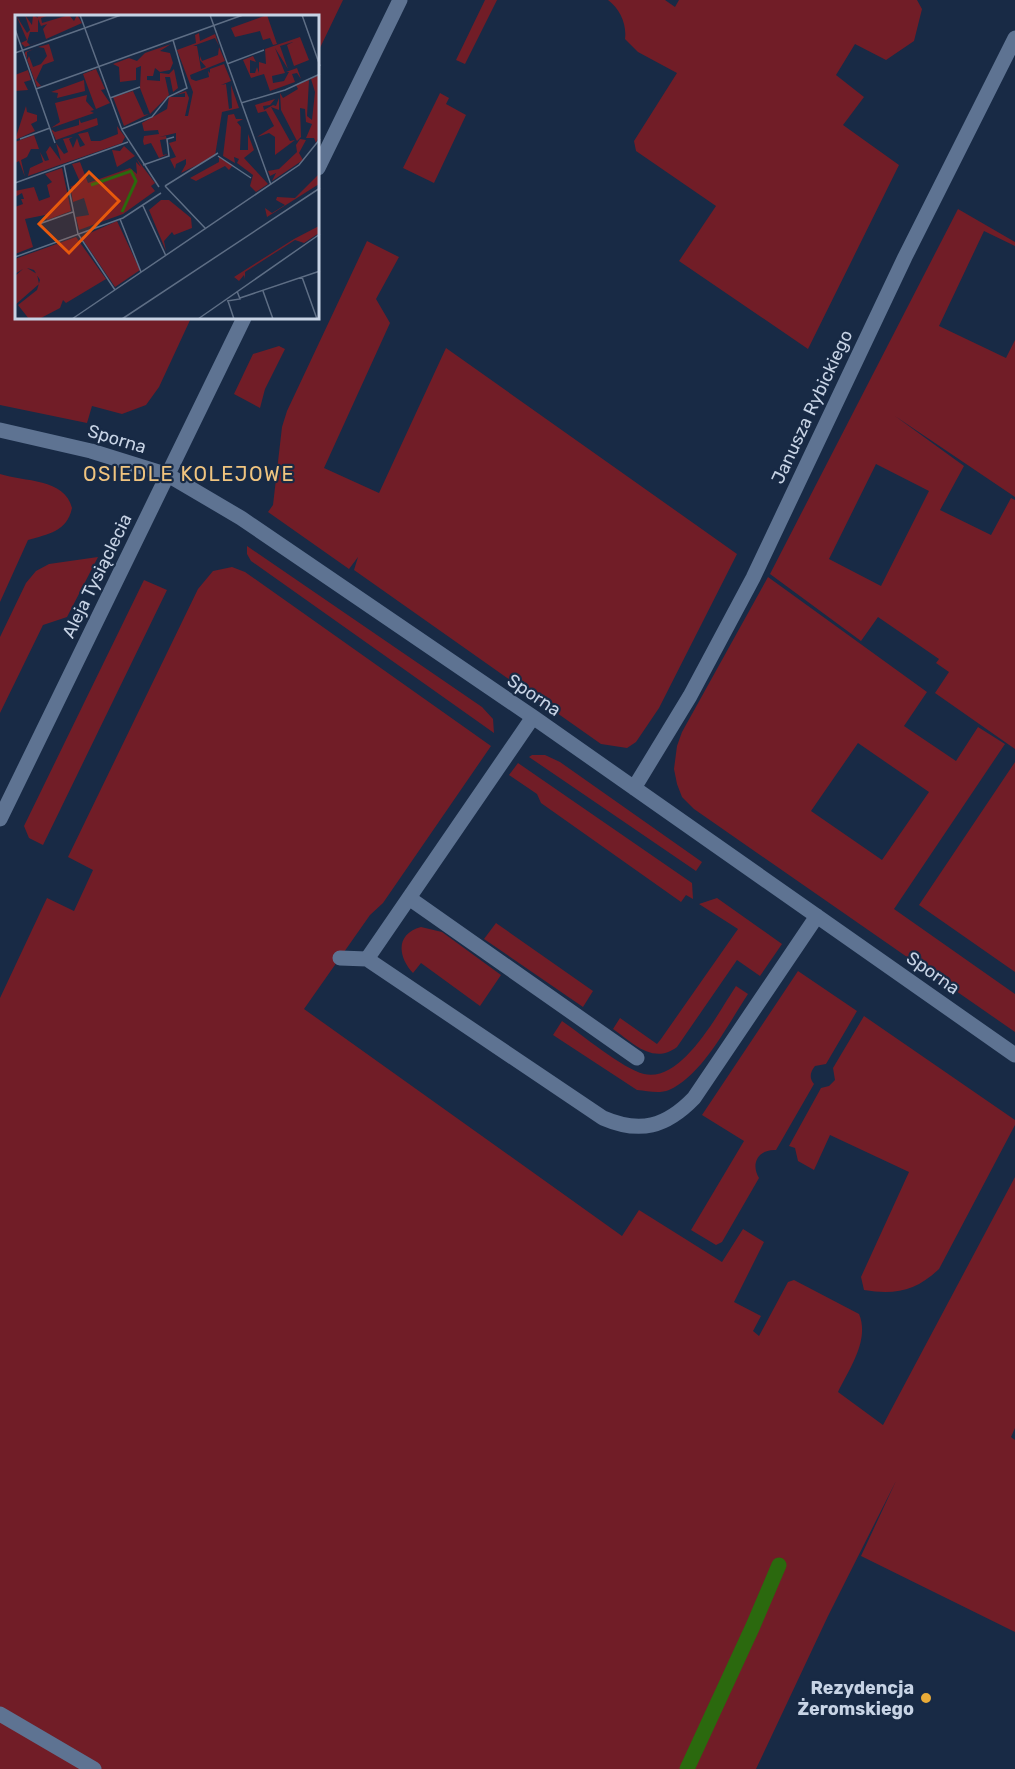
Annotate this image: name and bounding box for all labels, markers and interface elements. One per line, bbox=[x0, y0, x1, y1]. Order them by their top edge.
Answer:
inset map bbox=[15, 15, 320, 320]
street label: Janusza Rybickiego bbox=[767, 327, 857, 487]
street label: Sporna bbox=[85, 420, 149, 458]
district label: OSIEDLE KOLEJOWE bbox=[83, 462, 295, 486]
street label: Aleja Tysiąclecia bbox=[57, 510, 137, 642]
street label: Sporna bbox=[503, 669, 565, 721]
street label: Sporna bbox=[902, 947, 964, 999]
place label: Rezydencja Żeromskiego bbox=[797, 1677, 914, 1720]
marker: Rezydencja Żeromskiego bbox=[919, 1691, 933, 1705]

